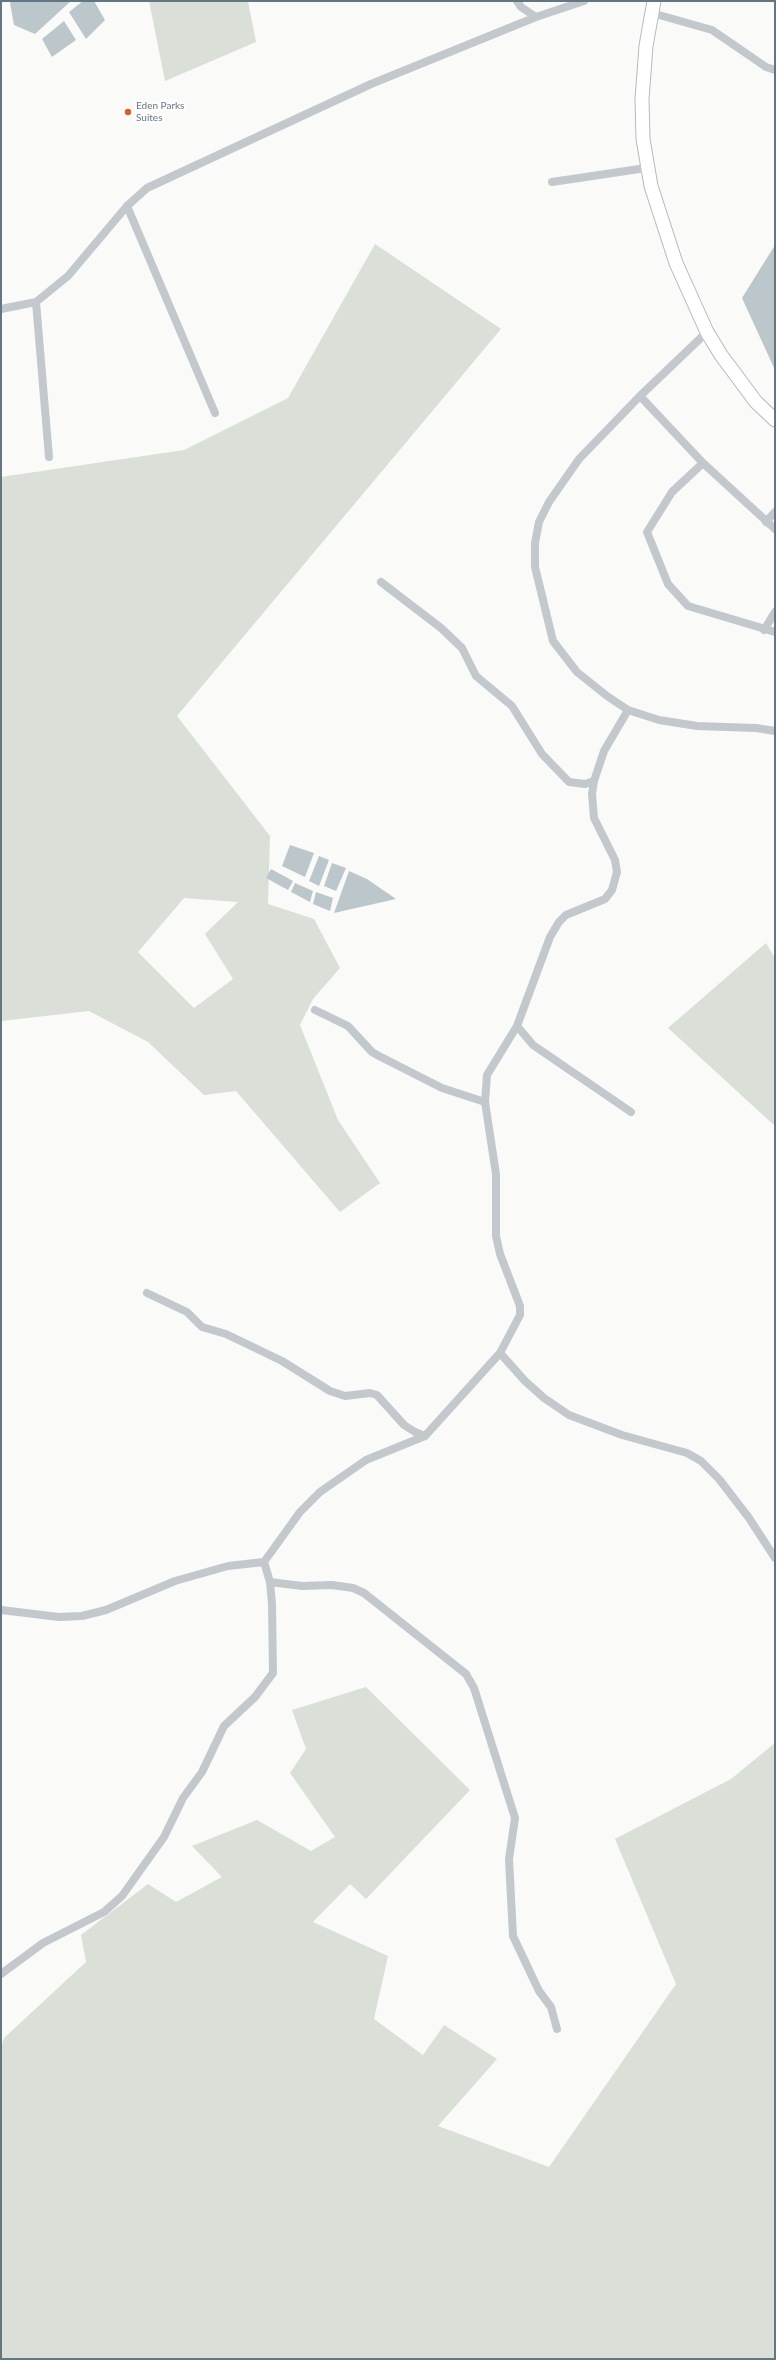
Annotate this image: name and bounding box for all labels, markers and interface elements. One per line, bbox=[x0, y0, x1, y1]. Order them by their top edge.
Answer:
place label: Eden Parks Suites bbox=[136, 100, 184, 124]
marker: Eden Parks Suites bbox=[123, 107, 133, 117]

